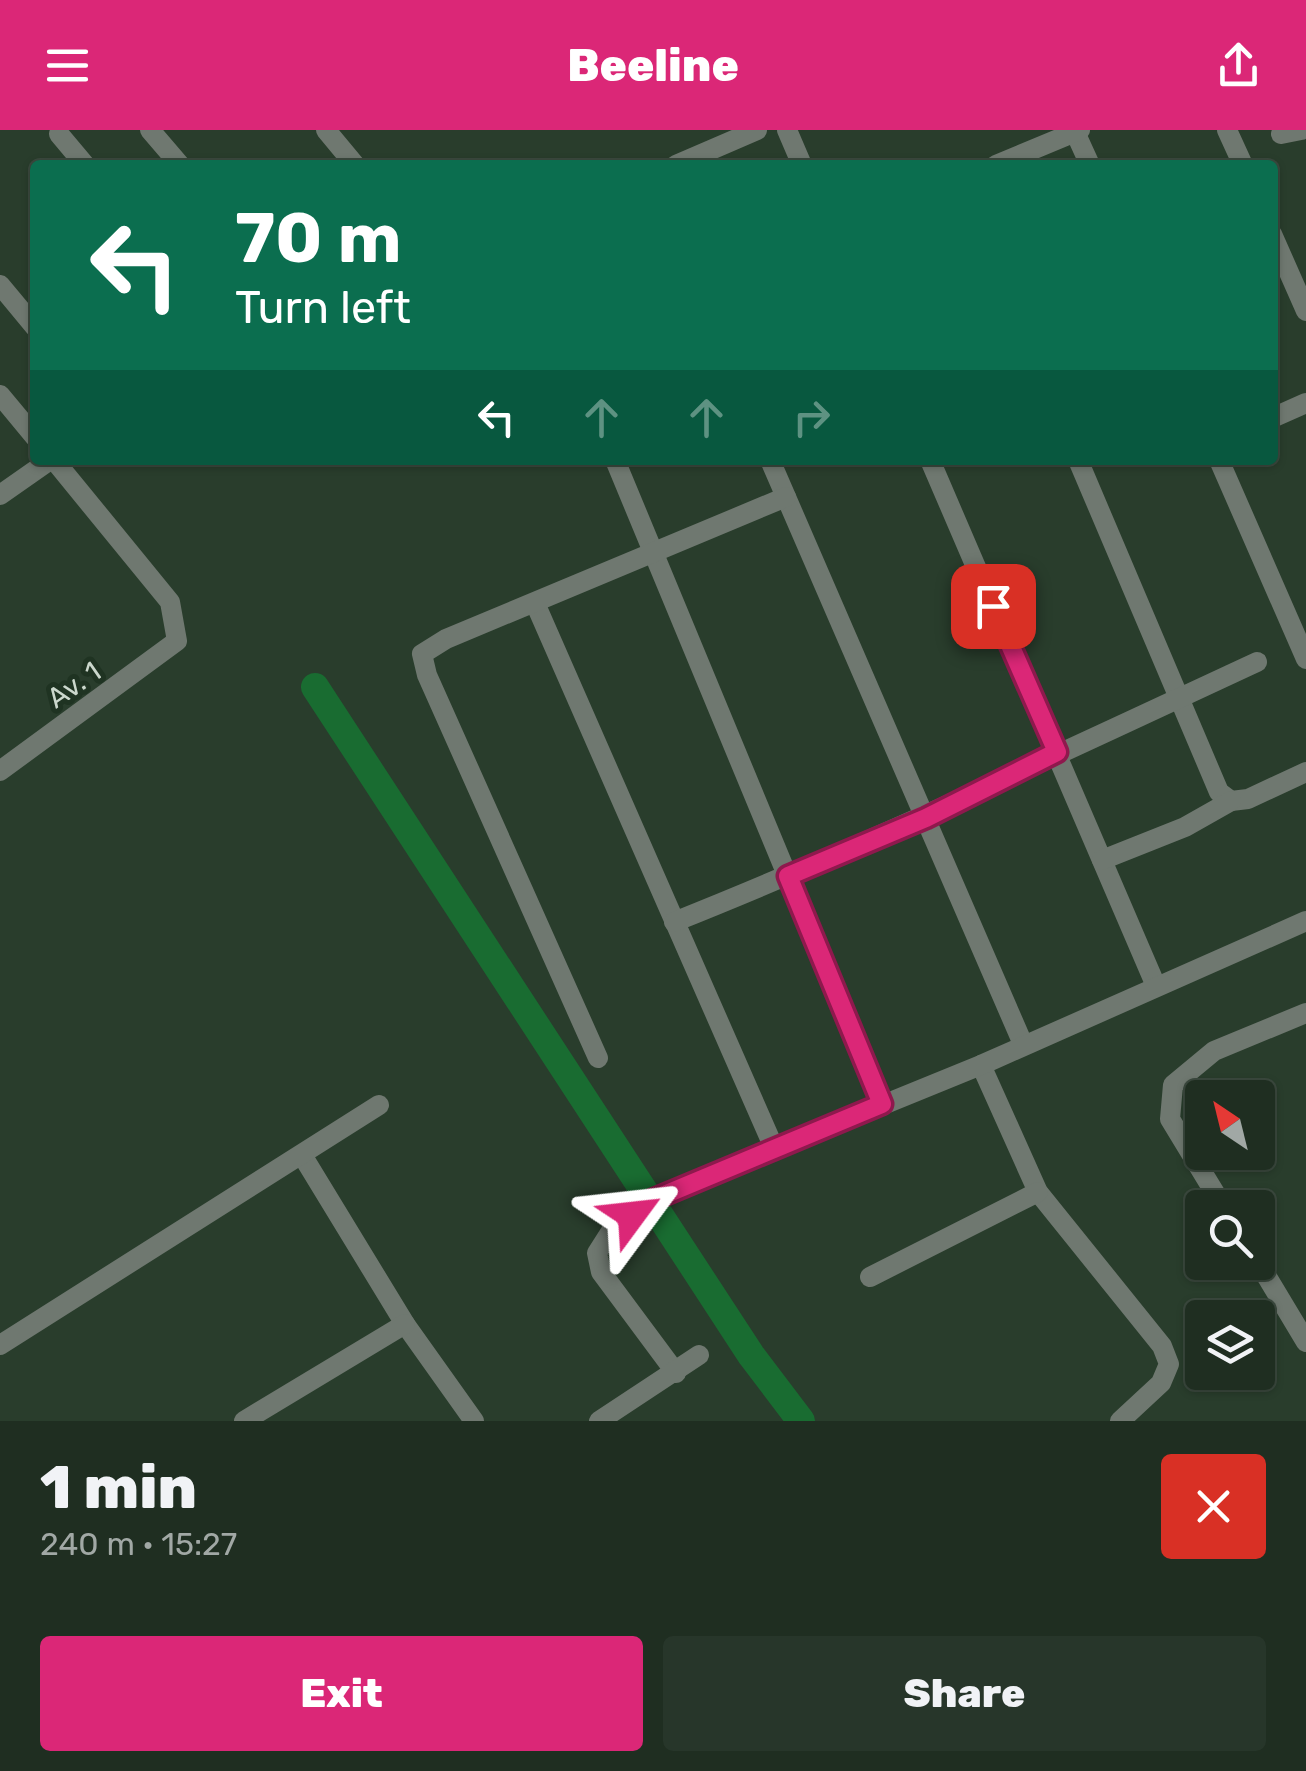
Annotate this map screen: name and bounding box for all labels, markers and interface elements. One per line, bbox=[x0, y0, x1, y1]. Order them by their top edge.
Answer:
icon: menu bbox=[40, 38, 95, 93]
icon: share bbox=[1211, 38, 1266, 93]
text: Beeline bbox=[567, 39, 739, 92]
text: 70 m bbox=[235, 197, 402, 280]
icon: left bbox=[70, 200, 200, 330]
text: Turn left bbox=[235, 281, 411, 334]
icon: left bbox=[469, 390, 524, 445]
icon: ahead bbox=[574, 390, 629, 445]
icon: ahead bbox=[679, 390, 734, 445]
icon: right bbox=[784, 390, 839, 445]
pin bbox=[951, 564, 1036, 649]
icon: arrive bbox=[966, 579, 1021, 634]
street label: Av. 1 bbox=[41, 655, 107, 715]
north arrow bbox=[1185, 1080, 1275, 1170]
map controls bbox=[1185, 1080, 1275, 1390]
position arrow bbox=[580, 1163, 684, 1267]
button: search bbox=[1185, 1190, 1275, 1280]
button: layers bbox=[1185, 1300, 1275, 1390]
text: 1 min bbox=[40, 1452, 197, 1523]
button: close bbox=[1161, 1454, 1266, 1559]
text: 240 m · 15:27 bbox=[40, 1525, 237, 1563]
button: Exit bbox=[40, 1636, 643, 1751]
button: Share bbox=[663, 1636, 1266, 1751]

